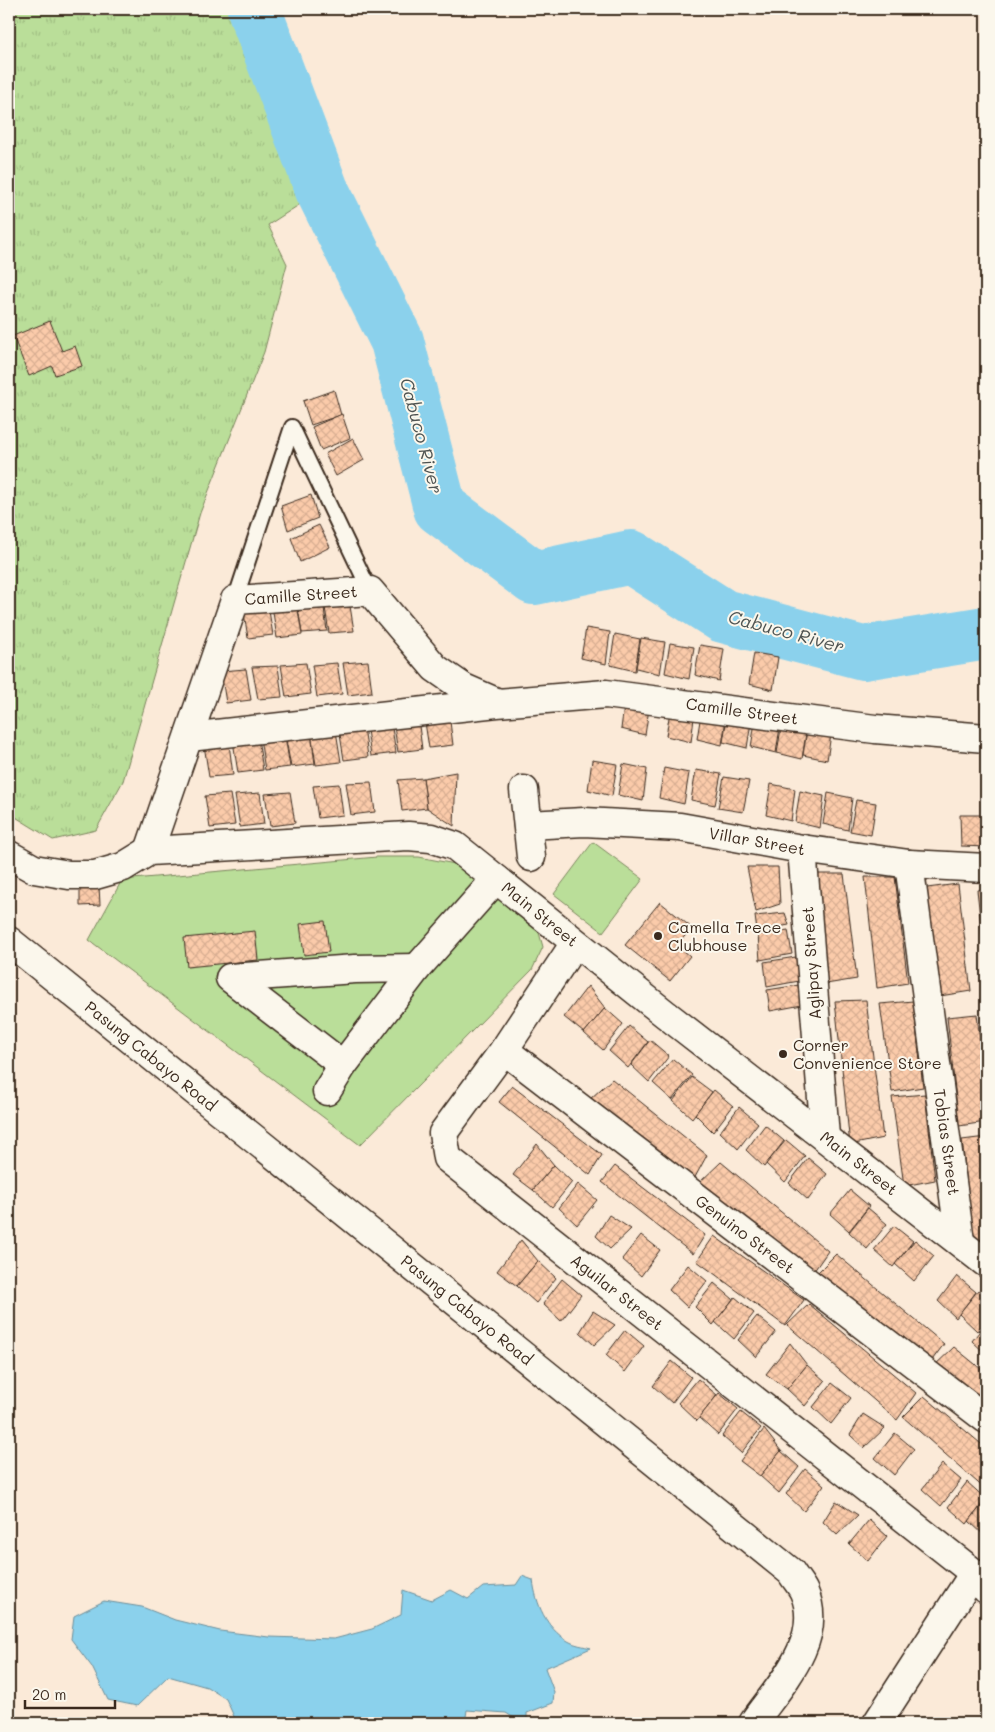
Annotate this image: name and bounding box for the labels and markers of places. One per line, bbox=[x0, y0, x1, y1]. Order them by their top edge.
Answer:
place label: Camella Trece Clubhouse bbox=[668, 916, 781, 955]
marker: Camella Trece Clubhouse bbox=[652, 930, 664, 942]
place label: Corner Convenience Store bbox=[793, 1034, 942, 1073]
marker: Corner Convenience Store bbox=[777, 1048, 789, 1060]

